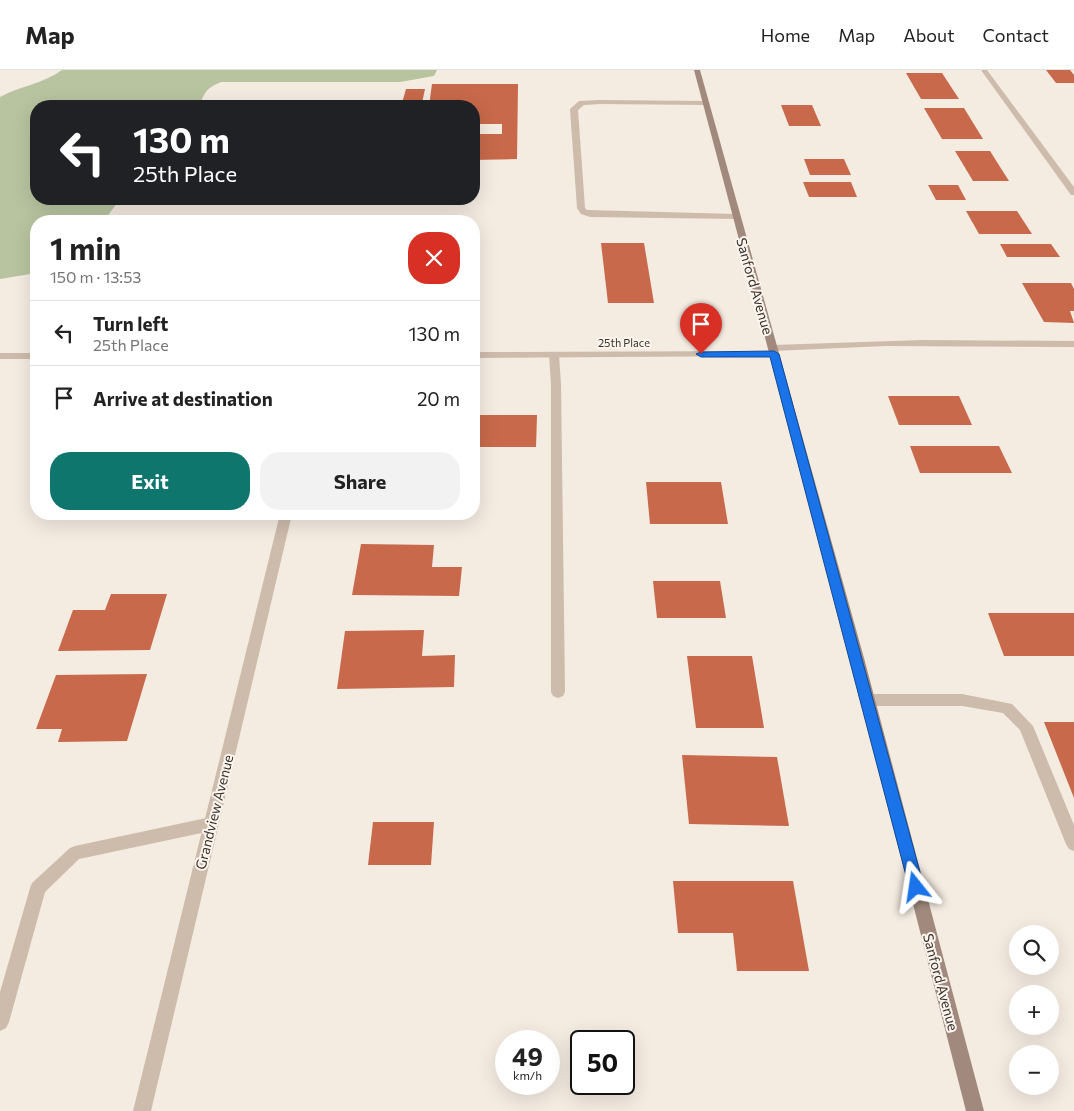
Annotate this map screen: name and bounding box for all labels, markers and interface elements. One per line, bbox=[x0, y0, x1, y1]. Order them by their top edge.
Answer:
text: Map bbox=[25, 20, 75, 49]
text: Home bbox=[761, 24, 810, 46]
text: Map bbox=[838, 24, 875, 46]
text: About bbox=[903, 24, 955, 46]
text: Contact bbox=[983, 24, 1049, 46]
text: 130 m bbox=[133, 117, 230, 160]
icon: left bbox=[50, 120, 115, 185]
text: 25th Place bbox=[133, 160, 237, 187]
text: 1 min bbox=[50, 229, 121, 266]
button: close bbox=[408, 232, 460, 284]
street label: Sanford Avenue bbox=[733, 236, 777, 336]
text: 150 m · 13:53 bbox=[50, 267, 141, 286]
pin bbox=[680, 303, 722, 354]
icon: arrive bbox=[687, 310, 715, 338]
text: Turn left bbox=[93, 312, 168, 335]
icon: left bbox=[50, 319, 78, 347]
text: 130 m bbox=[408, 322, 460, 345]
text: 25th Place bbox=[93, 335, 169, 354]
street label: 25th Place bbox=[598, 336, 650, 349]
icon: arrive bbox=[50, 384, 78, 412]
text: Arrive at destination bbox=[93, 387, 273, 410]
text: 20 m bbox=[417, 387, 460, 410]
button: Exit bbox=[50, 452, 250, 510]
button: Share bbox=[260, 452, 460, 510]
street label: Grandview Avenue bbox=[192, 753, 236, 871]
position arrow bbox=[889, 860, 941, 912]
map controls bbox=[1009, 925, 1059, 1095]
button: search bbox=[1009, 925, 1059, 975]
street label: Sanford Avenue bbox=[920, 932, 962, 1032]
button: + bbox=[1009, 985, 1059, 1035]
speed limit sign: 50 bbox=[570, 1030, 635, 1095]
text: 49 bbox=[512, 1041, 543, 1071]
button: − bbox=[1009, 1045, 1059, 1095]
text: km/h bbox=[513, 1068, 542, 1082]

